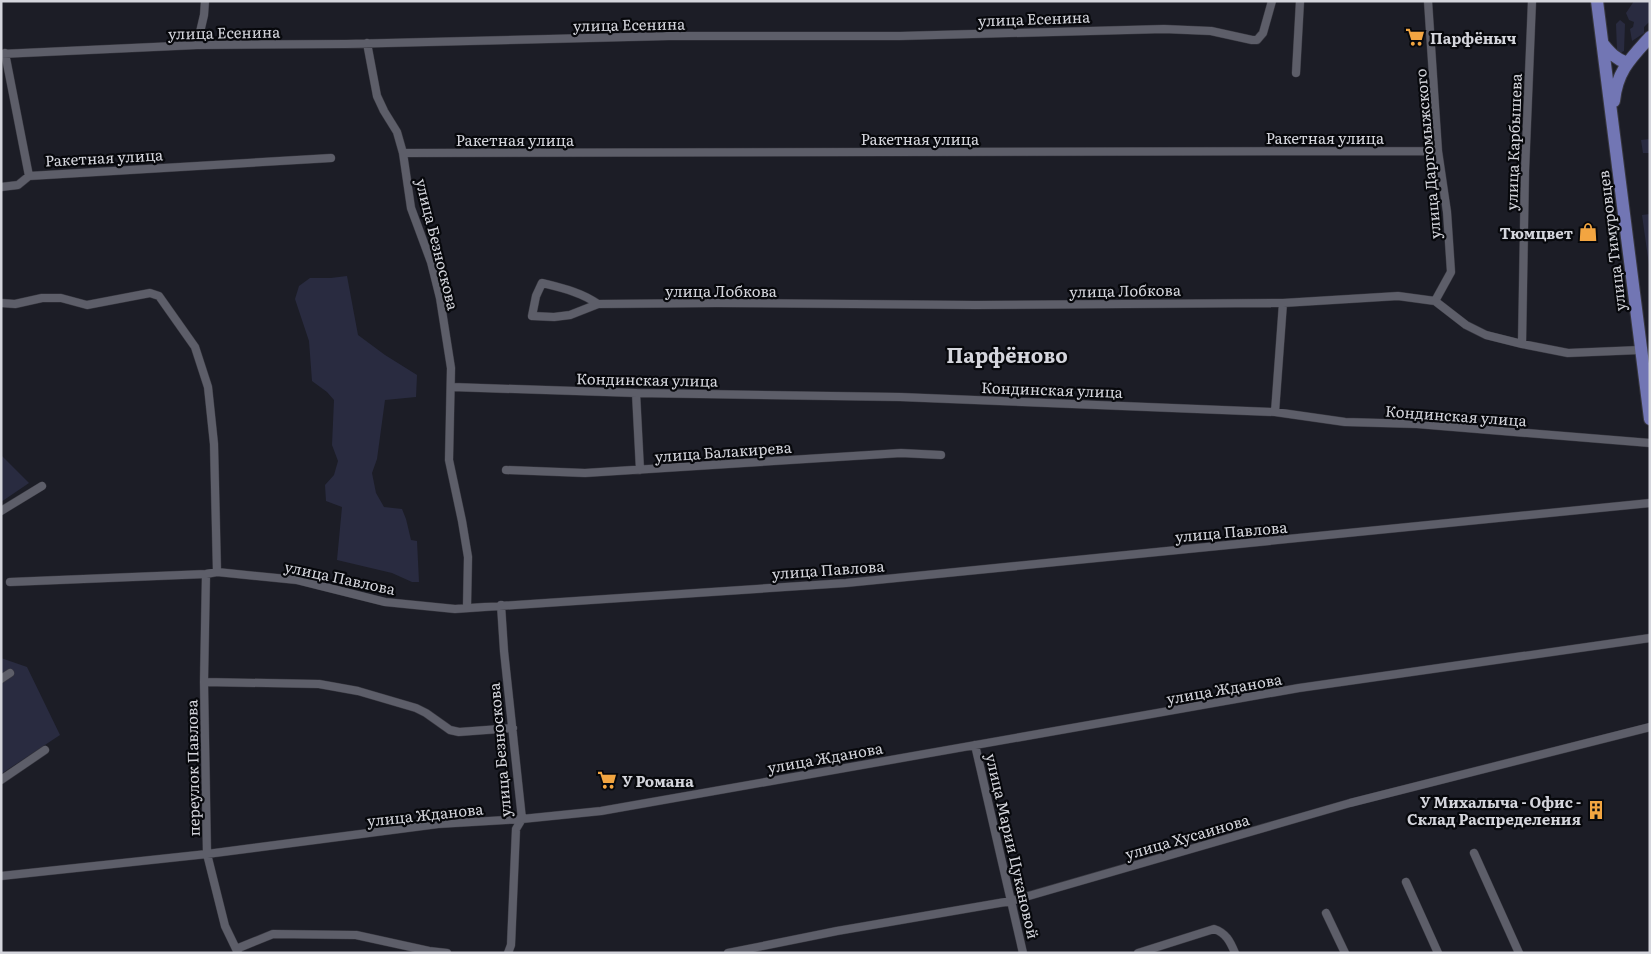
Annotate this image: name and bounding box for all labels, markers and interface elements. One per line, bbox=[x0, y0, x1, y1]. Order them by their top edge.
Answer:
street label: улица Есенина bbox=[977, 5, 1092, 31]
street label: улица Есенина bbox=[573, 12, 686, 36]
street label: улица Есенина bbox=[168, 20, 281, 44]
supermarket icon: Парфёныч bbox=[1404, 26, 1426, 48]
place label: Парфёныч bbox=[1430, 26, 1516, 49]
street label: улица Даргомыжского bbox=[1408, 68, 1446, 240]
street label: улица Карбышева bbox=[1499, 72, 1527, 211]
street label: Ракетная улица bbox=[1266, 126, 1385, 149]
street label: Ракетная улица bbox=[861, 127, 980, 150]
street label: Ракетная улица bbox=[456, 128, 575, 151]
street label: Ракетная улица bbox=[44, 142, 165, 172]
street label: улица Тимуровцев bbox=[1591, 169, 1631, 313]
street label: улица Безноскова bbox=[411, 176, 466, 313]
place label: Тюмцвет bbox=[1499, 221, 1573, 244]
shop icon: Тюмцвет bbox=[1577, 221, 1599, 243]
street label: улица Лобкова bbox=[1069, 278, 1182, 302]
street label: улица Лобкова bbox=[665, 279, 778, 302]
district label: Парфёново bbox=[946, 339, 1068, 369]
street label: Кондинская улица bbox=[576, 366, 719, 392]
street label: Кондинская улица bbox=[981, 375, 1124, 403]
street label: Кондинская улица bbox=[1384, 399, 1528, 431]
street label: улица Балакирева bbox=[654, 435, 793, 467]
street label: улица Павлова bbox=[1174, 515, 1289, 547]
street label: улица Павлова bbox=[282, 554, 398, 600]
street label: улица Павлова bbox=[771, 554, 886, 584]
street label: улица Жданова bbox=[1164, 666, 1284, 709]
street label: улица Безноскова bbox=[482, 681, 516, 818]
street label: переулок Павлова bbox=[179, 698, 205, 837]
street label: улица Жданова bbox=[765, 735, 885, 778]
street label: улица Марии Цукановой bbox=[980, 751, 1046, 941]
supermarket icon: У Романа bbox=[596, 769, 618, 791]
place label: У Романа bbox=[622, 769, 694, 792]
place label: У Михалыча - Офис - Склад Распределения bbox=[1407, 790, 1581, 830]
street label: улица Жданова bbox=[366, 796, 485, 832]
building icon: У Михалыча - Офис - Склад Распределения bbox=[1585, 799, 1607, 821]
street label: улица Хусаинова bbox=[1122, 807, 1253, 865]

